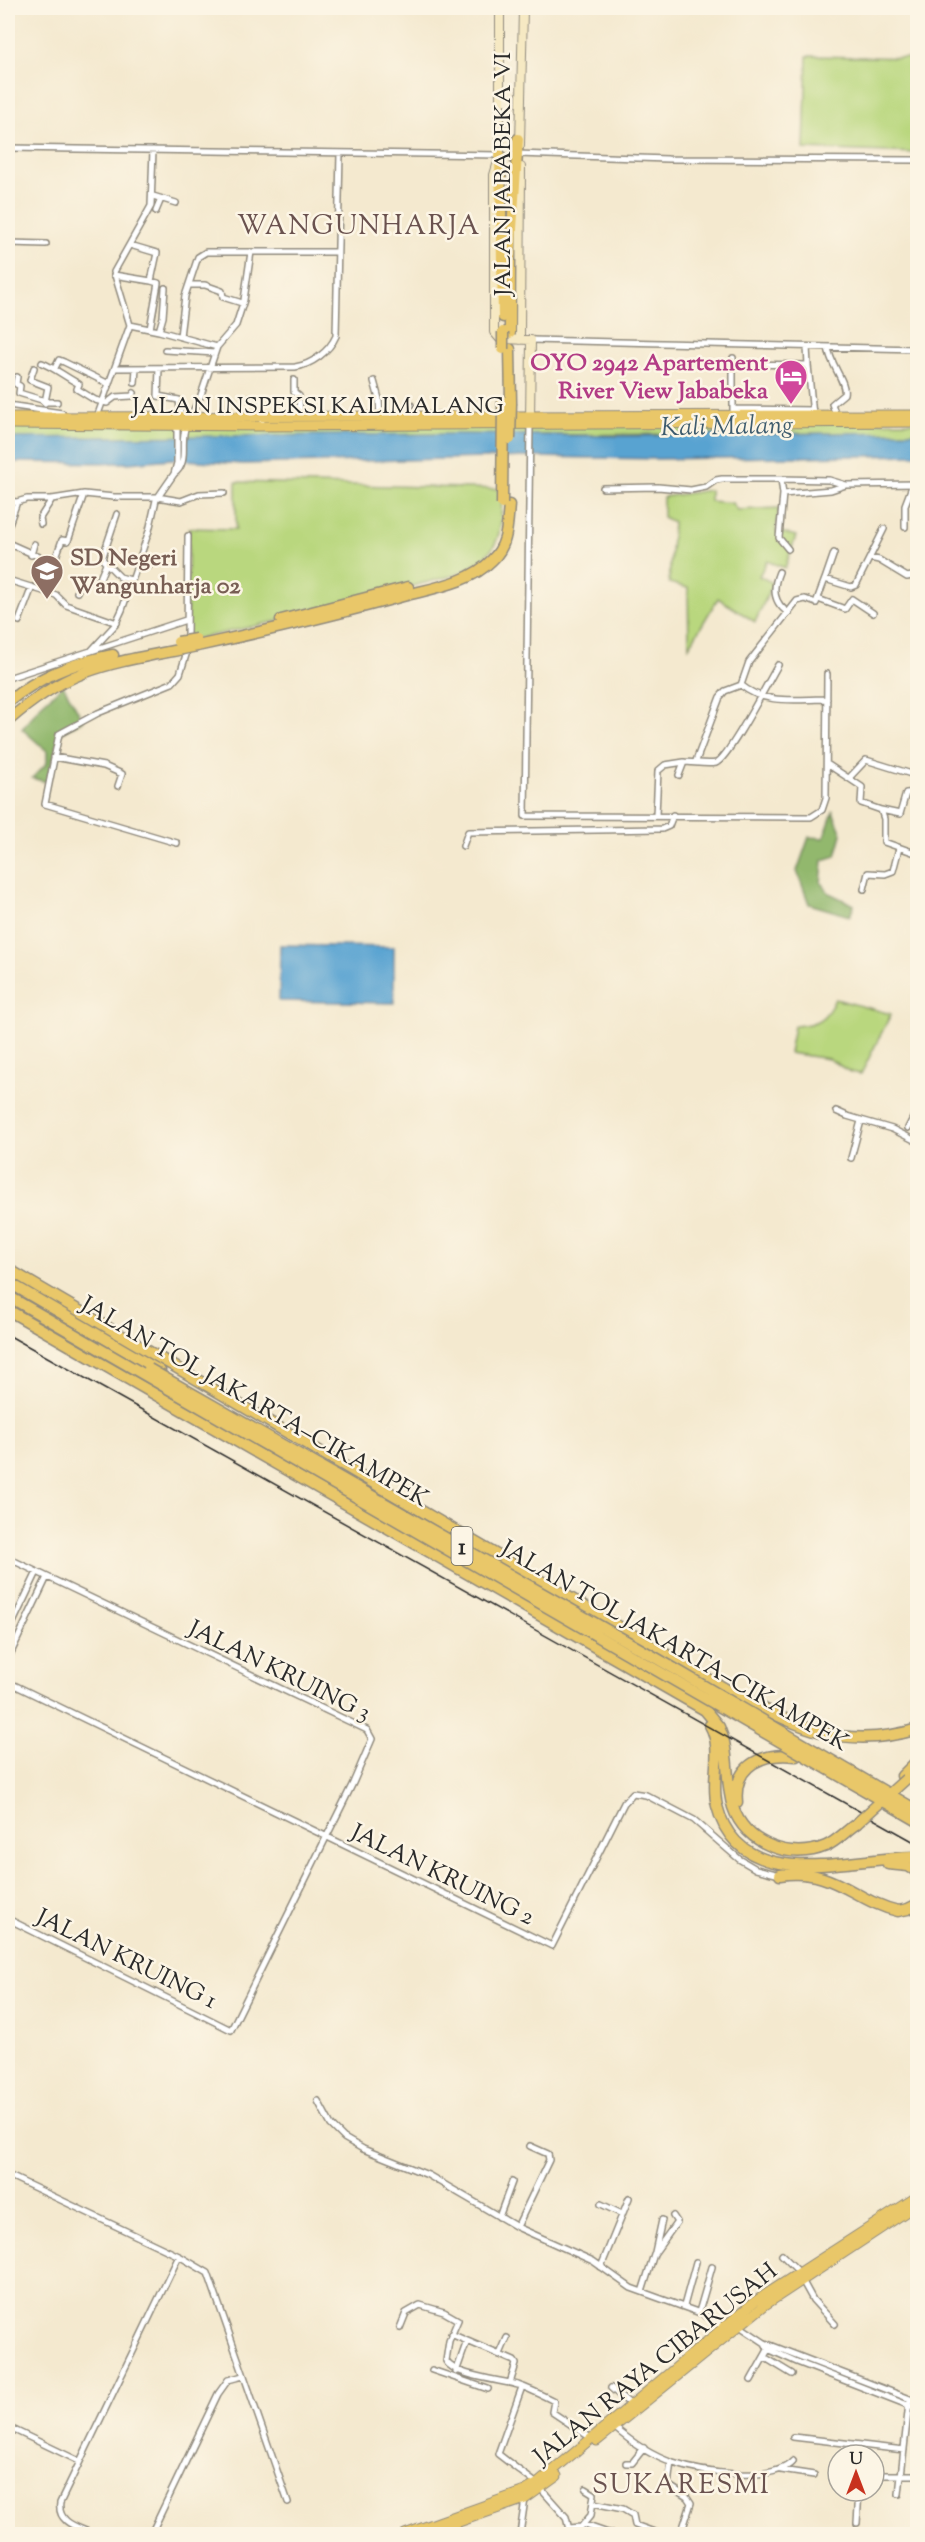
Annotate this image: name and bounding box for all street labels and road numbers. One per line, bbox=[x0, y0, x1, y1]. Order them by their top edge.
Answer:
street label: JALAN JABABEKA VI bbox=[487, 52, 521, 298]
street label: JALAN INSPEKSI KALIMALANG bbox=[130, 390, 504, 424]
street label: JALAN TOL JAKARTA–CIKAMPEK bbox=[72, 1288, 434, 1517]
road number: 1 bbox=[452, 1527, 472, 1565]
street label: JALAN TOL JAKARTA–CIKAMPEK bbox=[492, 1532, 854, 1761]
street label: JALAN KRUING 3 bbox=[180, 1612, 376, 1731]
street label: JALAN KRUING 2 bbox=[343, 1816, 540, 1935]
street label: JALAN KRUING 1 bbox=[28, 1900, 222, 2018]
street label: JALAN RAYA CIBARUSAH bbox=[526, 2255, 785, 2475]

